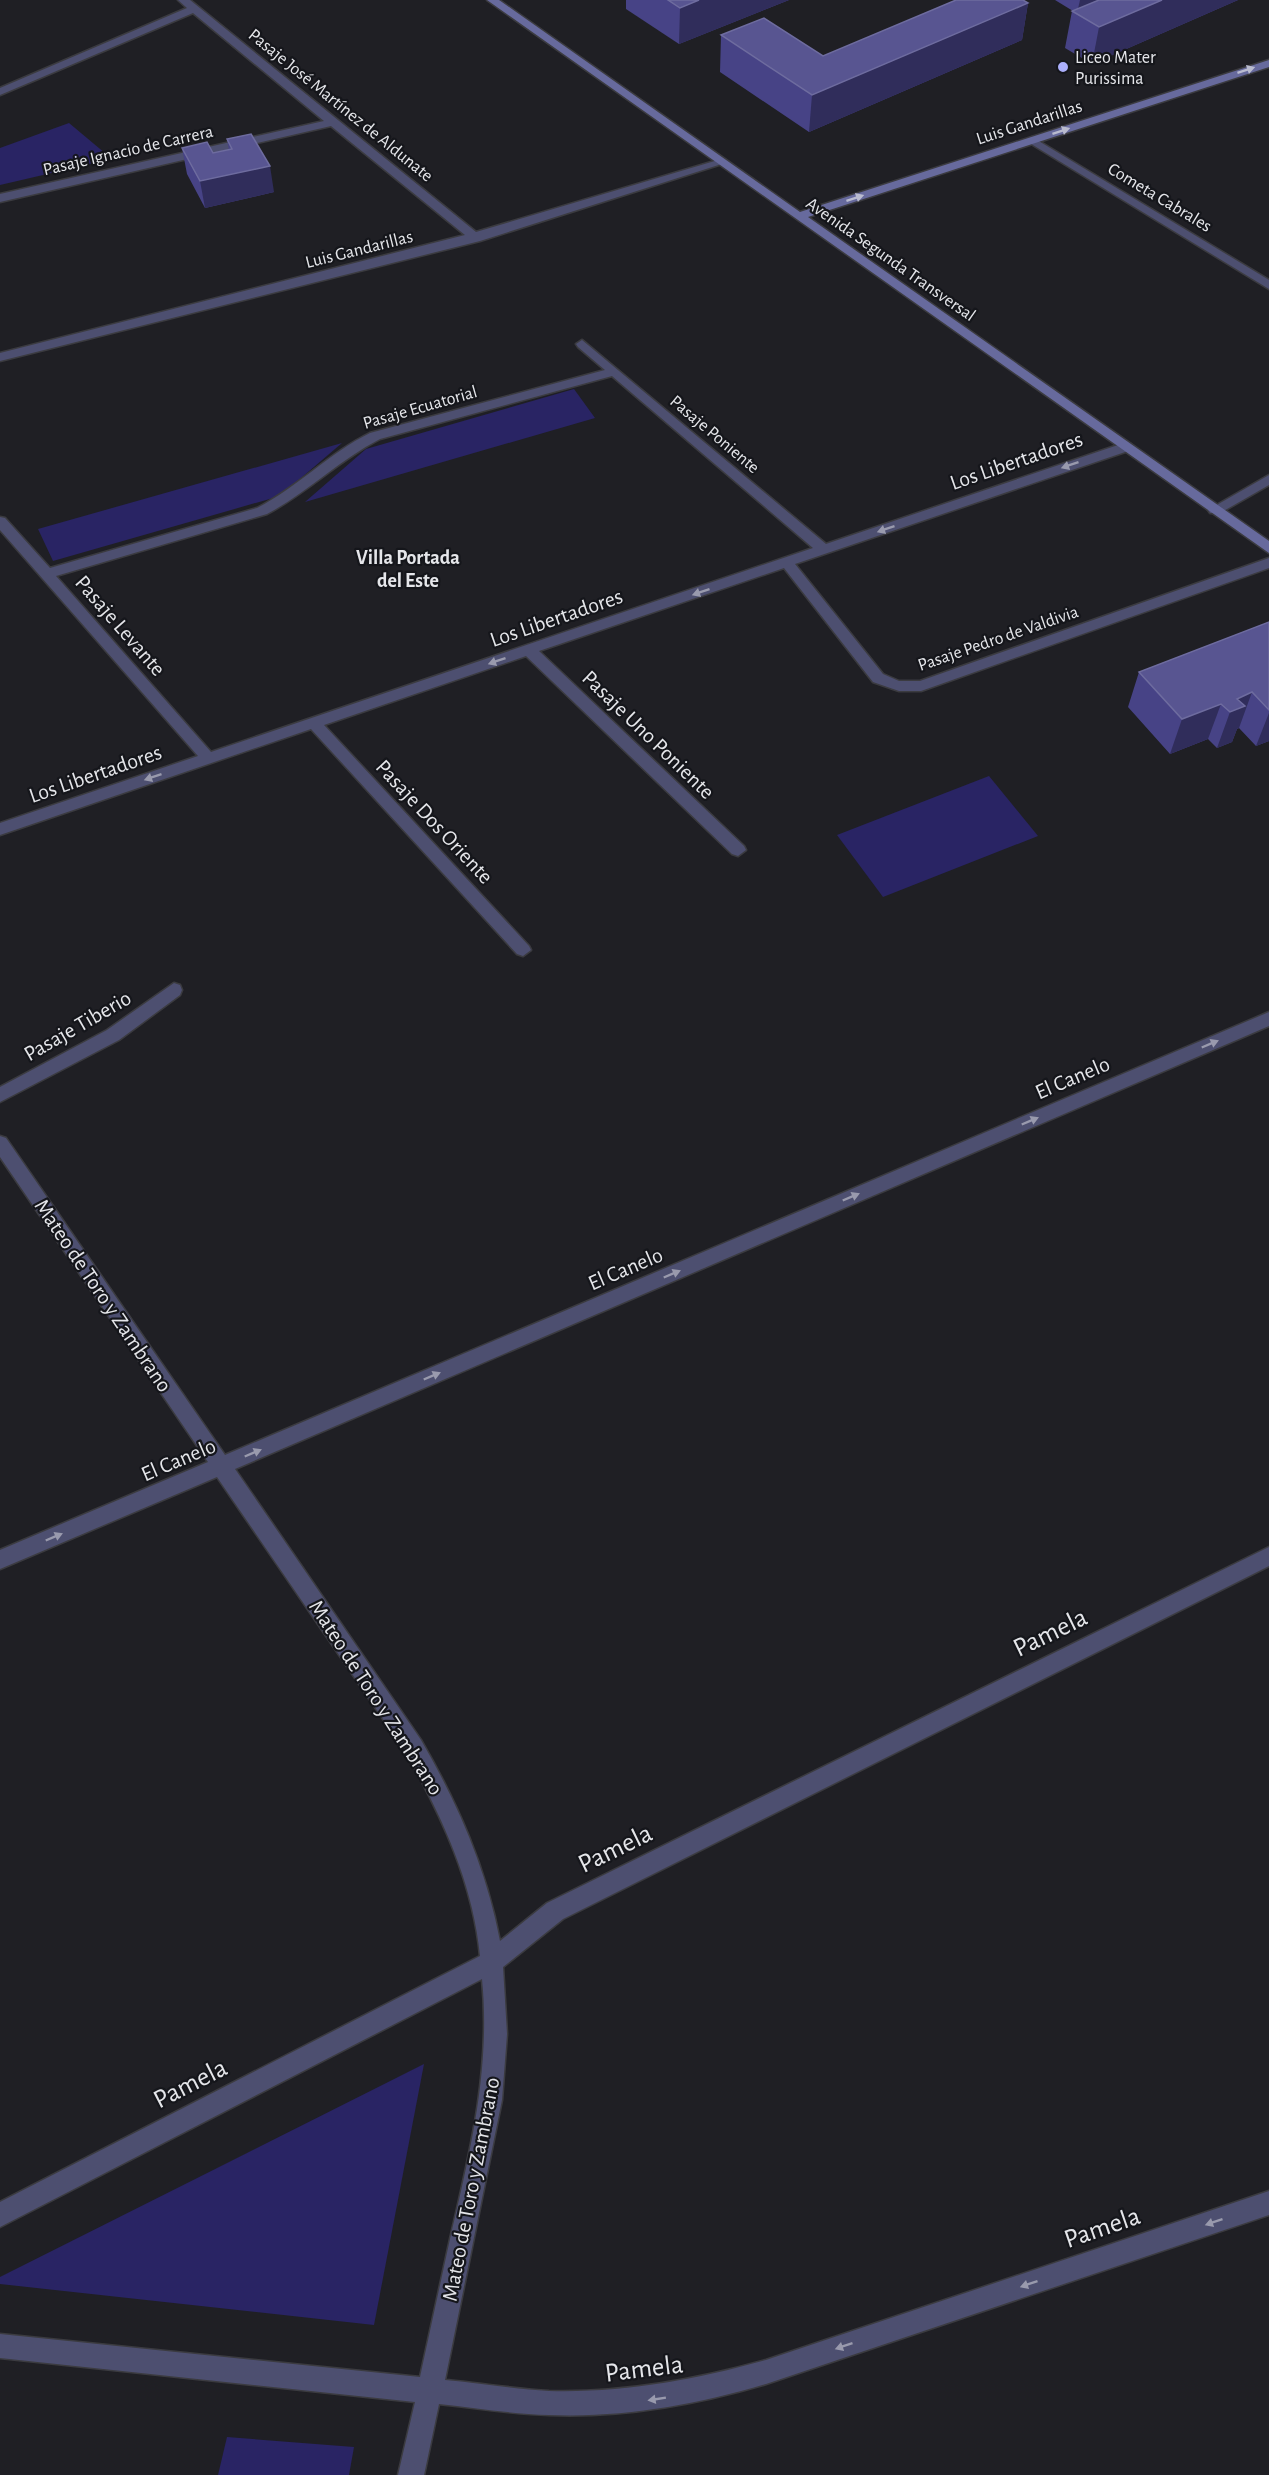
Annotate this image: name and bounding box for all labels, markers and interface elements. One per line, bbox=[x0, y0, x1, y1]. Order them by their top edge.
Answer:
street label: Pasaje José Martínez de Aldunate bbox=[245, 26, 436, 186]
place label: Liceo Mater Purissima bbox=[1075, 49, 1156, 88]
marker: Liceo Mater Purissima bbox=[1056, 60, 1070, 74]
one-way arrow bbox=[1237, 65, 1255, 74]
street label: Luis Gandarillas bbox=[974, 97, 1084, 149]
street label: Pasaje Ignacio de Carrera bbox=[41, 123, 215, 179]
one-way arrow bbox=[1052, 125, 1070, 135]
street label: Cometa Cabrales bbox=[1104, 160, 1214, 236]
one-way arrow bbox=[846, 192, 864, 202]
street label: Avenida Segunda Transversal bbox=[802, 194, 978, 325]
street label: Luis Gandarillas bbox=[304, 228, 415, 272]
street label: Pasaje Ecuatorial bbox=[361, 383, 479, 433]
street label: Pasaje Poniente bbox=[666, 392, 762, 477]
street label: Los Libertadores bbox=[947, 428, 1086, 494]
one-way arrow bbox=[1061, 461, 1079, 471]
one-way arrow bbox=[877, 525, 895, 534]
district label: Villa Portada del Este bbox=[356, 548, 460, 591]
street label: Pasaje Levante bbox=[71, 571, 170, 680]
street label: Los Libertadores bbox=[487, 585, 626, 651]
one-way arrow bbox=[692, 588, 710, 597]
street label: Pasaje Pedro de Valdivia bbox=[916, 603, 1081, 675]
one-way arrow bbox=[488, 657, 506, 666]
street label: Pasaje Uno Poniente bbox=[578, 666, 719, 803]
street label: Los Libertadores bbox=[26, 741, 165, 807]
street label: Pasaje Dos Oriente bbox=[372, 756, 497, 888]
one-way arrow bbox=[144, 773, 162, 783]
street label: Pasaje Tiberio bbox=[20, 986, 135, 1065]
one-way arrow bbox=[1201, 1039, 1219, 1049]
street label: El Canelo bbox=[1032, 1052, 1113, 1103]
one-way arrow bbox=[1022, 1116, 1040, 1126]
one-way arrow bbox=[842, 1192, 860, 1202]
street label: Mateo de Toro y Zambrano bbox=[30, 1195, 176, 1396]
street label: El Canelo bbox=[585, 1243, 666, 1294]
one-way arrow bbox=[663, 1269, 681, 1279]
one-way arrow bbox=[423, 1371, 441, 1380]
street label: El Canelo bbox=[138, 1434, 219, 1485]
one-way arrow bbox=[244, 1448, 262, 1458]
one-way arrow bbox=[45, 1532, 63, 1541]
street label: Mateo de Toro y Zambrano bbox=[305, 1596, 447, 1799]
street label: Pamela bbox=[1009, 1603, 1092, 1662]
street label: Pamela bbox=[574, 1819, 657, 1878]
street label: Pamela bbox=[149, 2054, 231, 2113]
street label: Mateo de Toro y Zambrano bbox=[438, 2075, 503, 2303]
street label: Pamela bbox=[1061, 2202, 1144, 2253]
one-way arrow bbox=[1205, 2217, 1223, 2227]
one-way arrow bbox=[1020, 2279, 1038, 2289]
one-way arrow bbox=[835, 2342, 853, 2351]
street label: Pamela bbox=[603, 2350, 685, 2387]
one-way arrow bbox=[647, 2394, 666, 2403]

